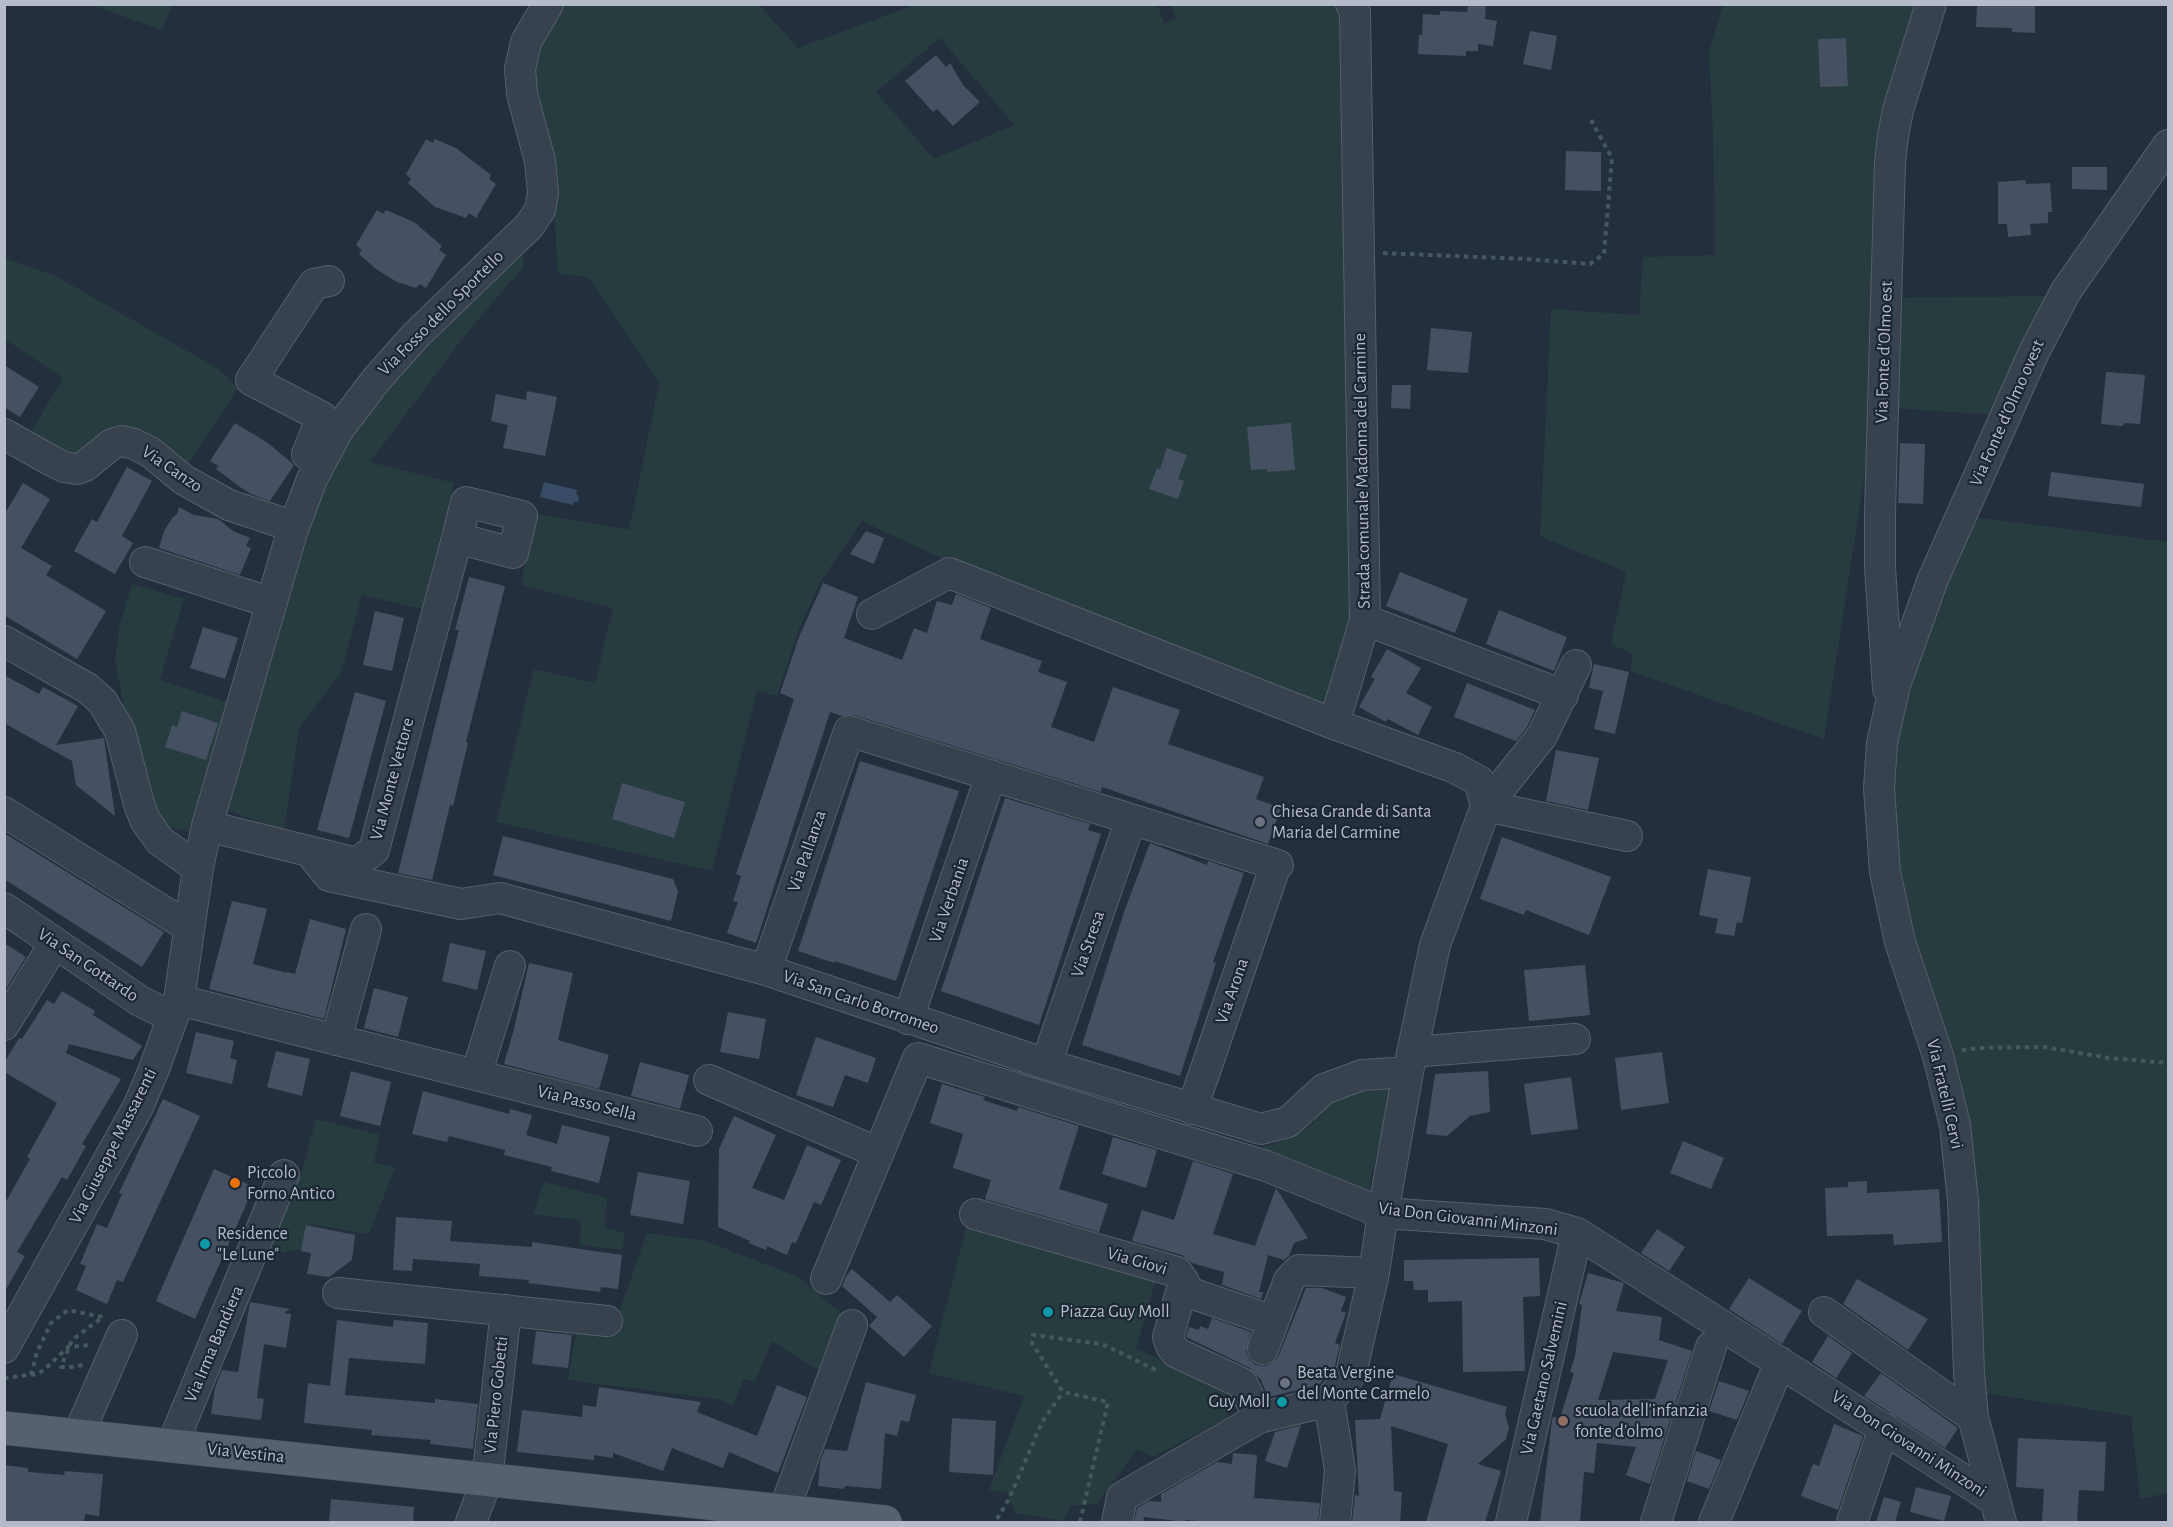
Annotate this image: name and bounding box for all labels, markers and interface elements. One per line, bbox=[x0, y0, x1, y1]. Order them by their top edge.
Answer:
street label: Via Fosso dello Sportello bbox=[374, 246, 508, 380]
street label: Via Fonte d'Olmo est bbox=[1871, 280, 1897, 424]
street label: Strada comunale Madonna del Carmine bbox=[1349, 333, 1375, 609]
street label: Via Fonte d'Olmo ovest bbox=[1965, 336, 2049, 490]
street label: Via Canzo bbox=[138, 441, 206, 497]
street label: Via Monte Vettore bbox=[365, 715, 419, 843]
place label: Chiesa Grande di Santa Maria del Carmine bbox=[1272, 801, 1432, 844]
street label: Via Pallanza bbox=[783, 807, 831, 895]
marker: Chiesa Grande di Santa Maria del Carmine bbox=[1253, 815, 1267, 829]
street label: Via Verbania bbox=[924, 855, 974, 945]
street label: Via Stresa bbox=[1067, 908, 1109, 980]
street label: Via San Gottardo bbox=[33, 923, 143, 1007]
street label: Via Arona bbox=[1211, 955, 1253, 1027]
street label: Via San Carlo Borromeo bbox=[780, 965, 942, 1039]
street label: Via Fratelli Cervi bbox=[1922, 1037, 1968, 1151]
street label: Via Giuseppe Massarenti bbox=[64, 1064, 162, 1228]
street label: Via Passo Sella bbox=[535, 1080, 639, 1126]
place label: Piccolo Forno Antico bbox=[247, 1162, 335, 1204]
marker: Piccolo Forno Antico bbox=[228, 1176, 242, 1190]
street label: Via Don Giovanni Minzoni bbox=[1377, 1197, 1559, 1241]
place label: Residence "Le Lune" bbox=[217, 1223, 288, 1266]
marker: Residence "Le Lune" bbox=[198, 1237, 212, 1251]
street label: Via Giovi bbox=[1104, 1242, 1170, 1280]
street label: Via Irma Bandiera bbox=[180, 1282, 248, 1406]
street label: Via Gaetano Salvemini bbox=[1516, 1299, 1572, 1457]
place label: Piazza Guy Moll bbox=[1060, 1301, 1170, 1323]
marker: Piazza Guy Moll bbox=[1041, 1305, 1055, 1319]
street label: Via Piero Gobetti bbox=[479, 1335, 513, 1455]
place label: Beata Vergine del Monte Carmelo bbox=[1297, 1362, 1430, 1404]
marker: Beata Vergine del Monte Carmelo bbox=[1278, 1376, 1292, 1390]
street label: Via Don Giovanni Minzoni bbox=[1827, 1386, 1991, 1502]
place label: Guy Moll bbox=[1208, 1391, 1270, 1413]
marker: Guy Moll bbox=[1275, 1395, 1289, 1409]
place label: scuola dell'infanzia fonte d'olmo bbox=[1575, 1400, 1708, 1442]
marker: scuola dell'infanzia fonte d'olmo bbox=[1556, 1414, 1570, 1428]
street label: Via Vestina bbox=[206, 1438, 286, 1468]

